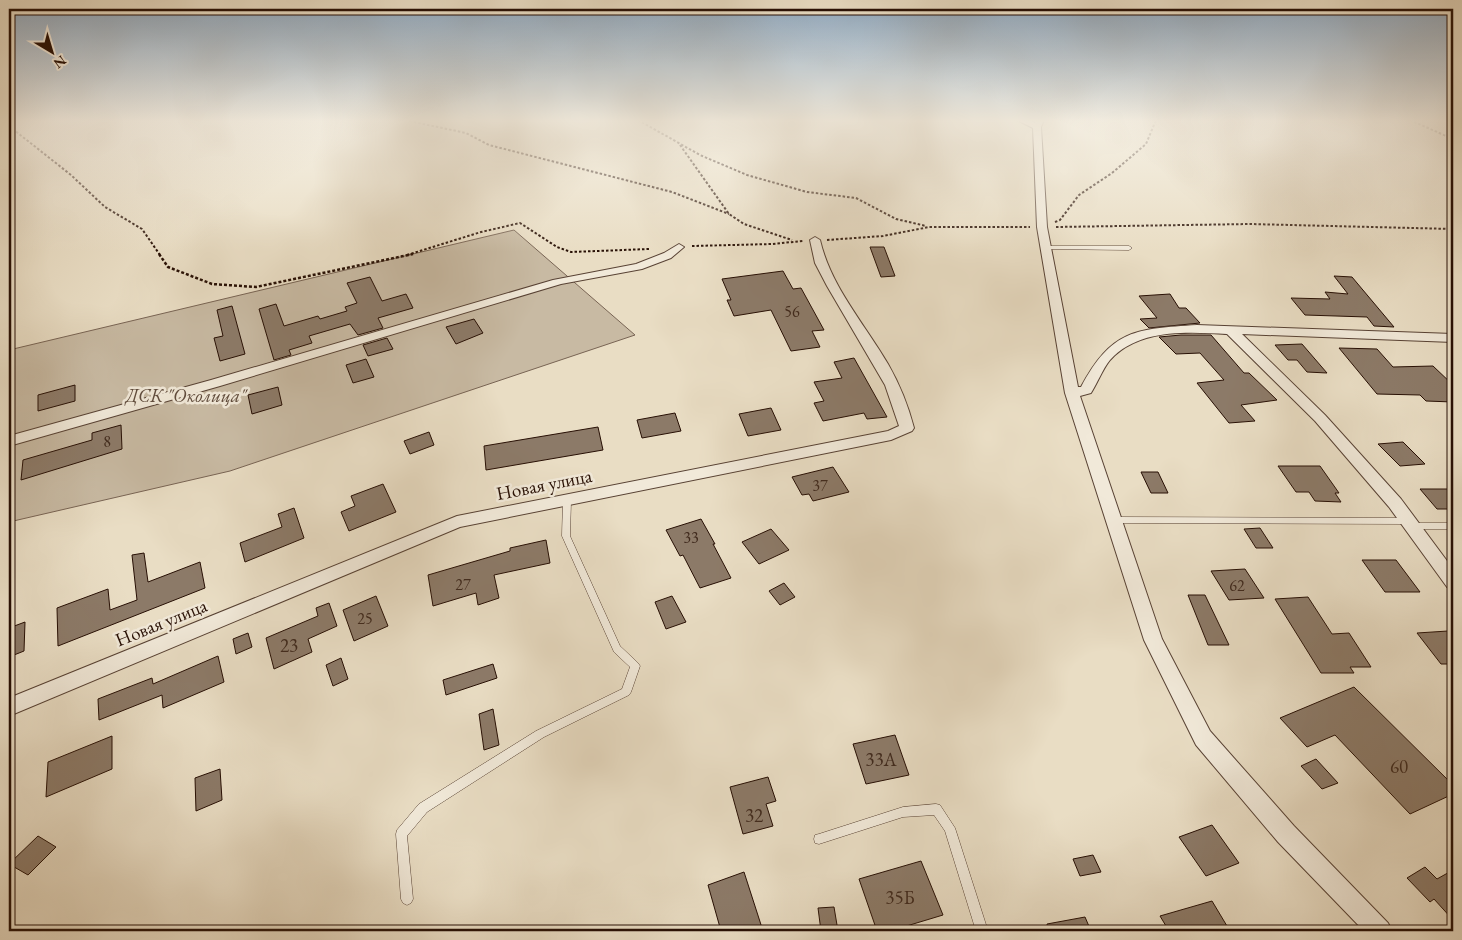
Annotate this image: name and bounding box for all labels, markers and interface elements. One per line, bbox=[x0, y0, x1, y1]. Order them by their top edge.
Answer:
north arrow bbox=[28, 28, 78, 78]
text: N bbox=[49, 52, 70, 73]
house number: 56 bbox=[784, 301, 800, 322]
park label: ДСК "Околица" bbox=[124, 383, 248, 408]
house number: 8 bbox=[103, 431, 111, 452]
street label: Новая улица bbox=[494, 463, 595, 506]
house number: 37 bbox=[812, 475, 828, 496]
house number: 33 bbox=[683, 527, 699, 548]
house number: 27 bbox=[455, 574, 471, 595]
house number: 62 bbox=[1229, 575, 1245, 596]
street label: Новая улица bbox=[111, 593, 211, 652]
house number: 25 bbox=[357, 608, 373, 629]
house number: 23 bbox=[280, 633, 298, 658]
house number: 33А bbox=[865, 747, 898, 772]
house number: 60 bbox=[1390, 754, 1408, 779]
house number: 32 bbox=[745, 803, 763, 828]
house number: 35Б bbox=[885, 885, 915, 910]

